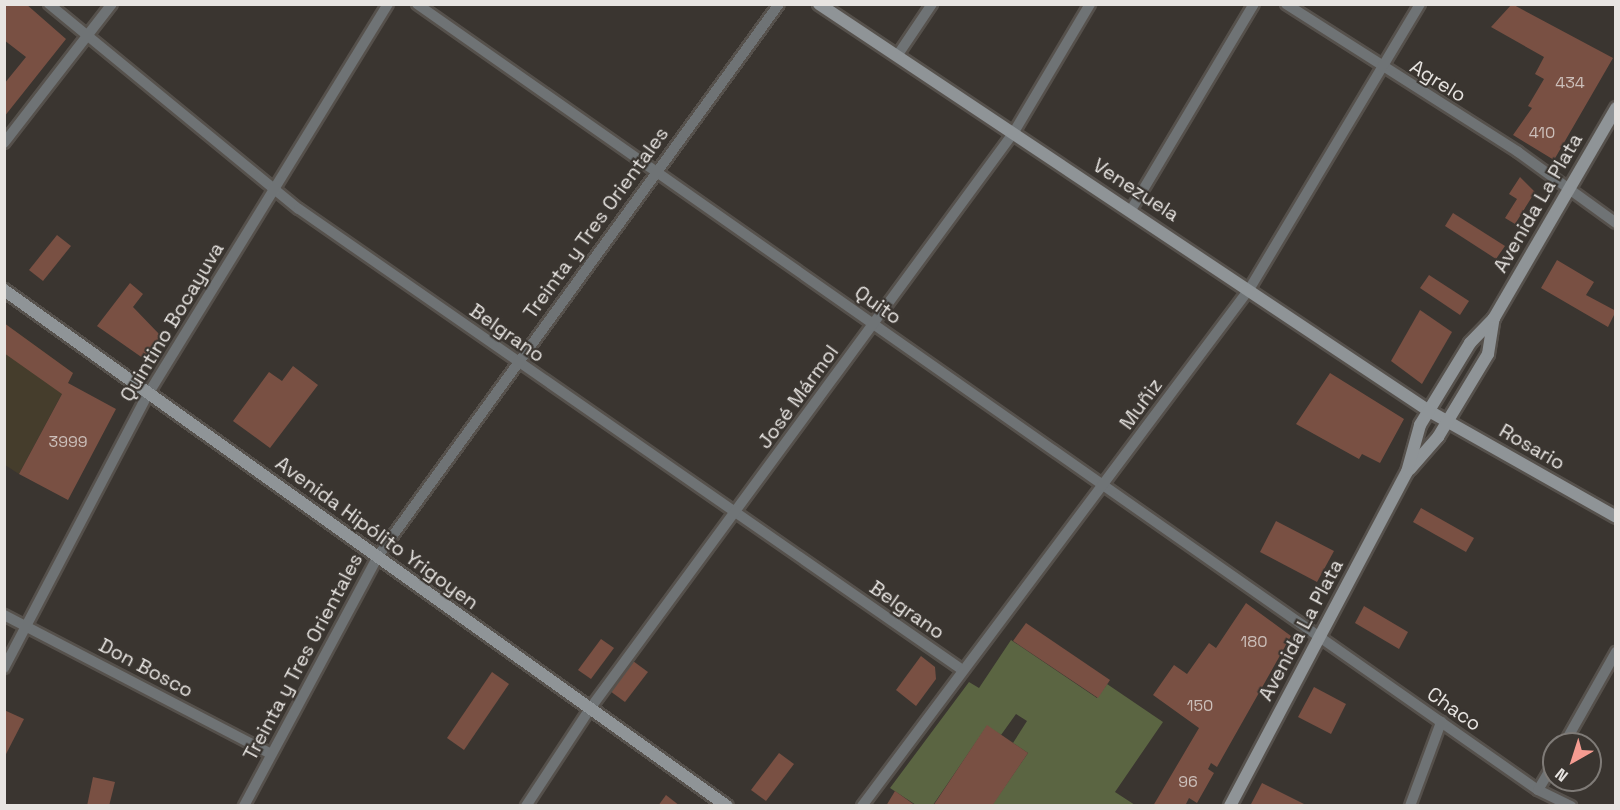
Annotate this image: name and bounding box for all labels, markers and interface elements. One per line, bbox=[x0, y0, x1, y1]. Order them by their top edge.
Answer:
street label: Agrelo bbox=[1405, 54, 1471, 108]
house number: 434 bbox=[1555, 73, 1585, 93]
street label: Treinta y Tres Orientales bbox=[518, 122, 674, 324]
house number: 410 bbox=[1529, 123, 1555, 143]
street label: Avenida La Plata bbox=[1488, 129, 1588, 277]
street label: Venezuela bbox=[1088, 153, 1184, 227]
street label: Quintino Bocayuva bbox=[115, 238, 229, 406]
street label: Quito bbox=[850, 280, 906, 330]
street label: Belgrano bbox=[465, 298, 549, 368]
street label: José Mármol bbox=[752, 341, 844, 453]
street label: Muñiz bbox=[1115, 374, 1167, 434]
street label: Rosario bbox=[1495, 419, 1569, 475]
house number: 3999 bbox=[48, 432, 88, 452]
street label: Avenida Hipólito Yrigoyen bbox=[271, 451, 483, 615]
street label: Treinta y Tres Orientales bbox=[238, 549, 368, 765]
street label: Avenida La Plata bbox=[1254, 555, 1348, 705]
street label: Belgrano bbox=[865, 575, 949, 645]
house number: 180 bbox=[1241, 632, 1267, 652]
street label: Don Bosco bbox=[95, 633, 197, 703]
street label: Chaco bbox=[1422, 682, 1486, 736]
house number: 150 bbox=[1187, 696, 1213, 716]
north arrow bbox=[1542, 732, 1602, 792]
text: N bbox=[1551, 763, 1572, 786]
house number: 96 bbox=[1178, 772, 1198, 792]

